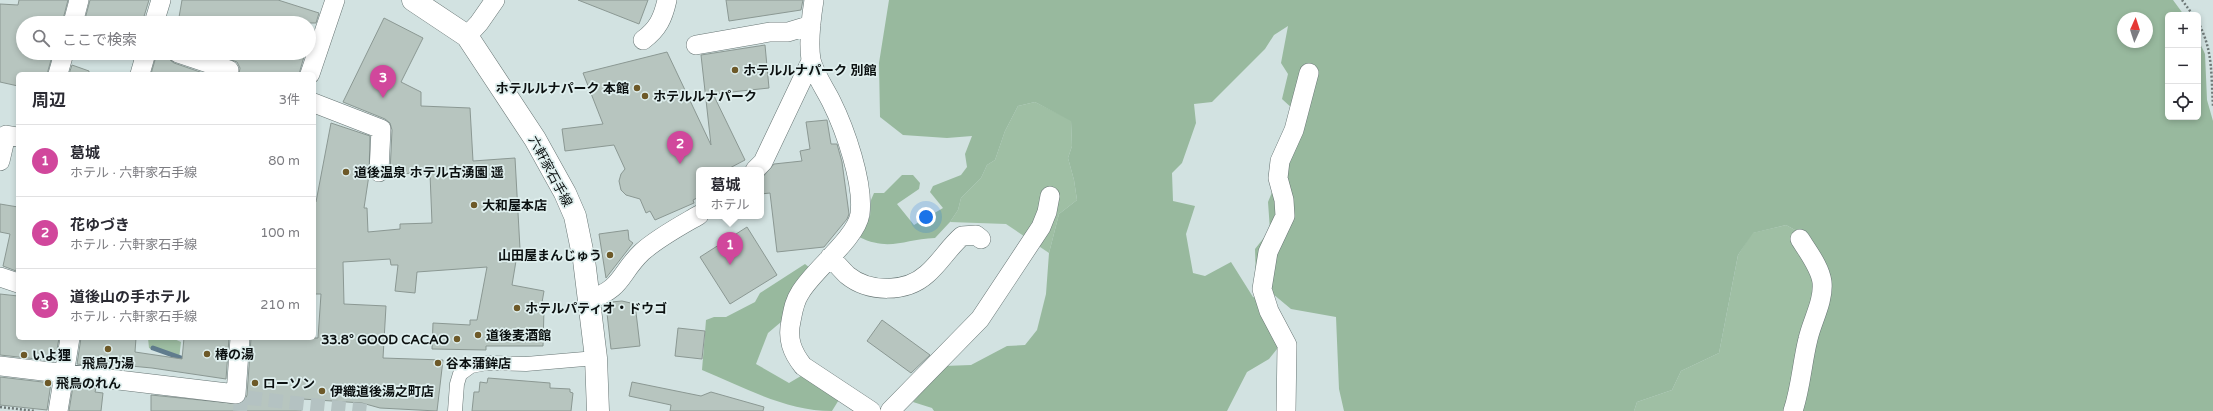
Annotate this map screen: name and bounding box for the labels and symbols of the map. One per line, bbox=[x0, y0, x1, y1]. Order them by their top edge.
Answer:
north arrow bbox=[2117, 12, 2153, 48]
place label: ホテルルナパーク 別館 bbox=[743, 63, 876, 79]
pin: 3 bbox=[370, 65, 396, 98]
marker: ホテルルナパーク 別館 bbox=[730, 65, 740, 75]
place label: ホテルルナパーク 本館 bbox=[496, 81, 629, 97]
marker: ホテルルナパーク 本館 bbox=[632, 83, 642, 93]
place label: ホテルルナパーク bbox=[653, 89, 757, 105]
marker: ホテルルナパーク bbox=[640, 91, 650, 101]
pin: 2 bbox=[667, 131, 693, 164]
street label: 六軒家石手線 bbox=[525, 133, 575, 210]
place label: 道後温泉 ホテル古湧園 遥 bbox=[354, 165, 504, 181]
marker: 道後温泉 ホテル古湧園 遥 bbox=[341, 167, 351, 177]
place label: 大和屋本店 bbox=[482, 198, 547, 214]
marker: 大和屋本店 bbox=[469, 200, 479, 210]
your location bbox=[916, 207, 936, 227]
pin: 1 bbox=[717, 232, 743, 265]
place label: 山田屋まんじゅう bbox=[498, 248, 602, 264]
marker: 山田屋まんじゅう bbox=[605, 250, 615, 260]
place label: ホテルパティオ・ドウゴ bbox=[525, 301, 667, 317]
marker: ホテルパティオ・ドウゴ bbox=[512, 303, 522, 313]
place label: 道後麦酒館 bbox=[486, 328, 551, 344]
marker: 道後麦酒館 bbox=[473, 330, 483, 340]
place label: 33.8° GOOD CACAO bbox=[321, 332, 449, 348]
marker: 33.8° GOOD CACAO bbox=[452, 334, 462, 344]
marker: 飛鳥乃湯 bbox=[103, 344, 113, 354]
place label: 椿の湯 bbox=[215, 347, 254, 363]
place label: いよ狸 bbox=[32, 348, 71, 364]
marker: 椿の湯 bbox=[202, 349, 212, 359]
marker: いよ狸 bbox=[19, 350, 29, 360]
place label: 飛鳥乃湯 bbox=[82, 356, 134, 372]
place label: 谷本蒲鉾店 bbox=[446, 356, 511, 372]
marker: 谷本蒲鉾店 bbox=[433, 358, 443, 368]
place label: 飛鳥のれん bbox=[56, 376, 121, 392]
place label: ローソン bbox=[263, 376, 315, 392]
marker: 飛鳥のれん bbox=[43, 378, 53, 388]
marker: ローソン bbox=[250, 378, 260, 388]
place label: 伊織道後湯之町店 bbox=[330, 384, 434, 400]
marker: 伊織道後湯之町店 bbox=[317, 386, 327, 396]

